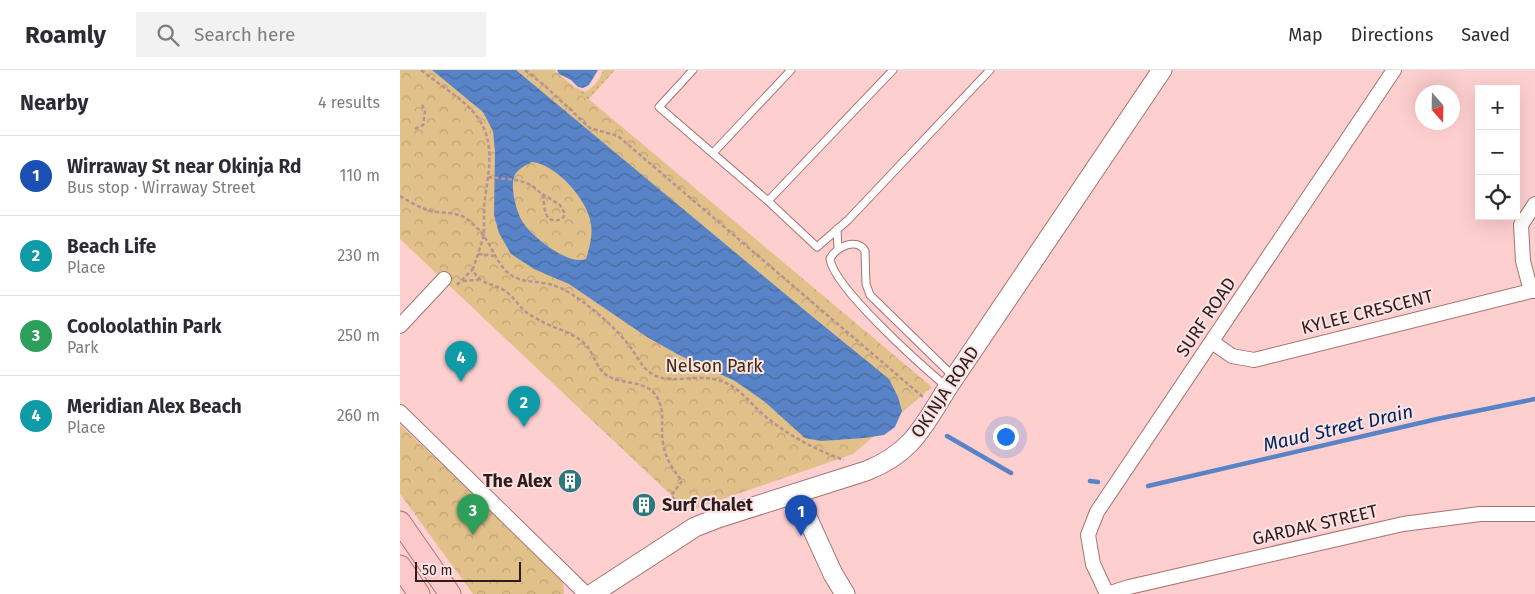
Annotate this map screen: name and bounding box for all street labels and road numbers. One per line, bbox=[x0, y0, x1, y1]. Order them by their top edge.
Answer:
street label: SURF ROAD bbox=[1171, 273, 1241, 361]
street label: KYLEE CRESCENT bbox=[1299, 285, 1436, 339]
street label: OKINJA ROAD bbox=[906, 342, 984, 442]
street label: GARDAK STREET bbox=[1250, 500, 1380, 550]

